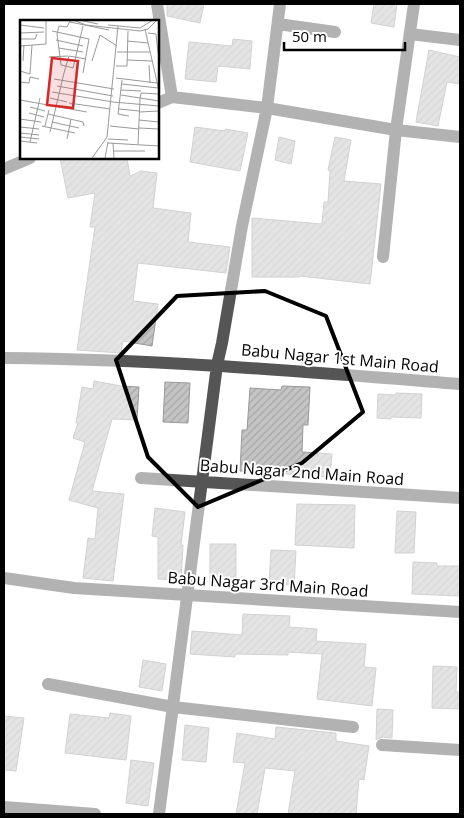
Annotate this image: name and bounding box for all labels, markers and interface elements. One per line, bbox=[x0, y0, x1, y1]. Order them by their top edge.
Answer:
inset map bbox=[20, 20, 159, 159]
scale bar bbox=[284, 20, 405, 52]
text: 50 m bbox=[292, 26, 327, 46]
street label: Babu Nagar 1st Main Road bbox=[240, 338, 440, 378]
street label: Babu Nagar 2nd Main Road bbox=[199, 454, 405, 490]
street label: Babu Nagar 3rd Main Road bbox=[167, 566, 369, 602]

